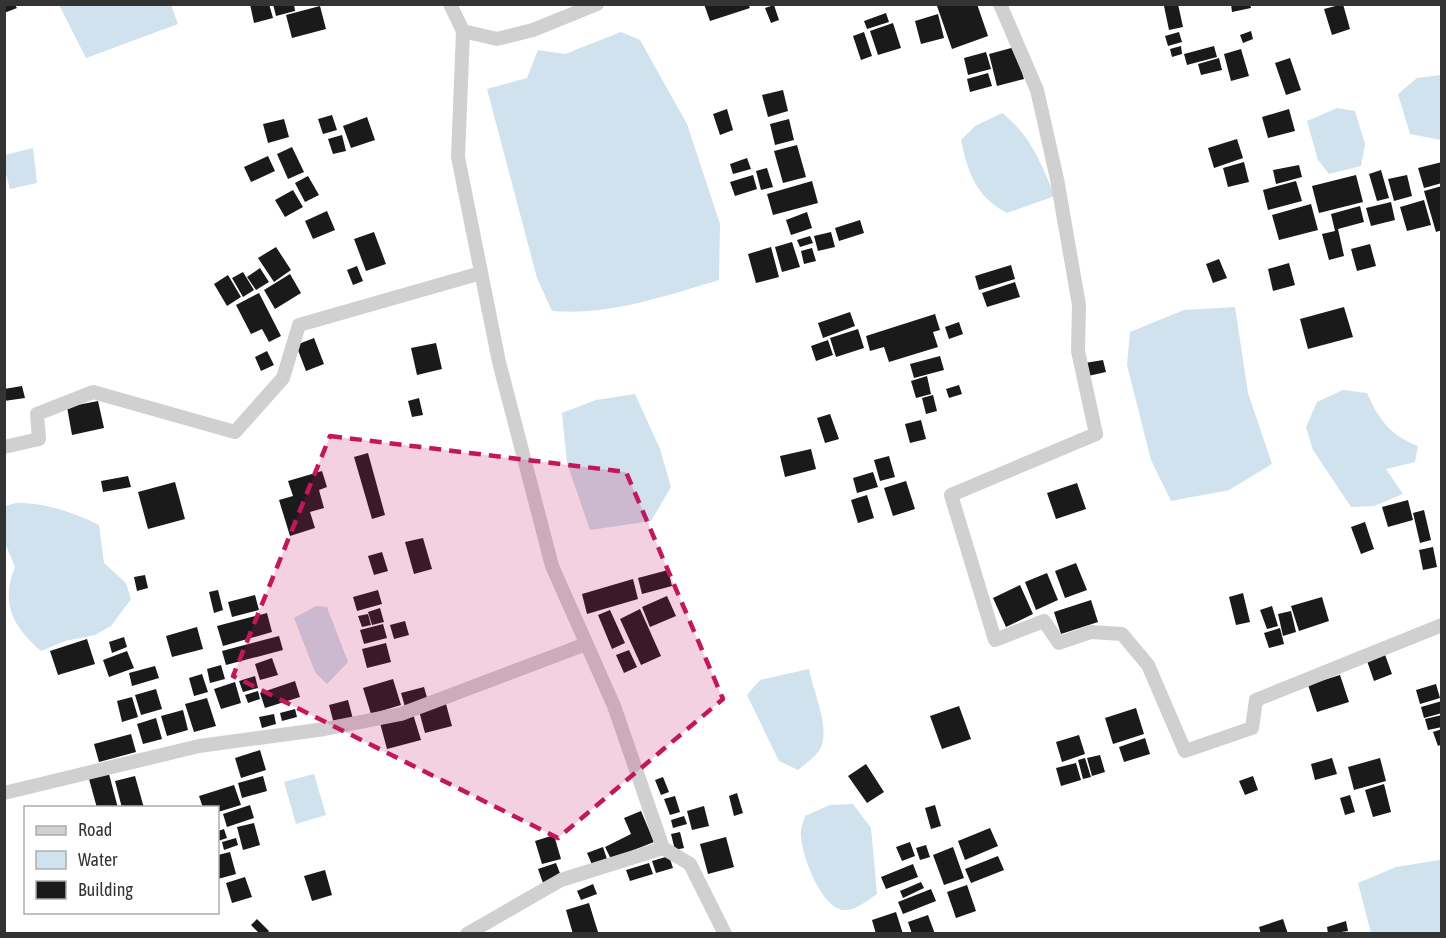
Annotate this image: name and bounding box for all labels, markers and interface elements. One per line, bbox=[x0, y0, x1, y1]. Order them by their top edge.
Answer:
legend bbox=[24, 806, 219, 914]
text: Road bbox=[78, 819, 112, 840]
text: Water bbox=[78, 849, 118, 870]
text: Building bbox=[78, 879, 133, 900]

